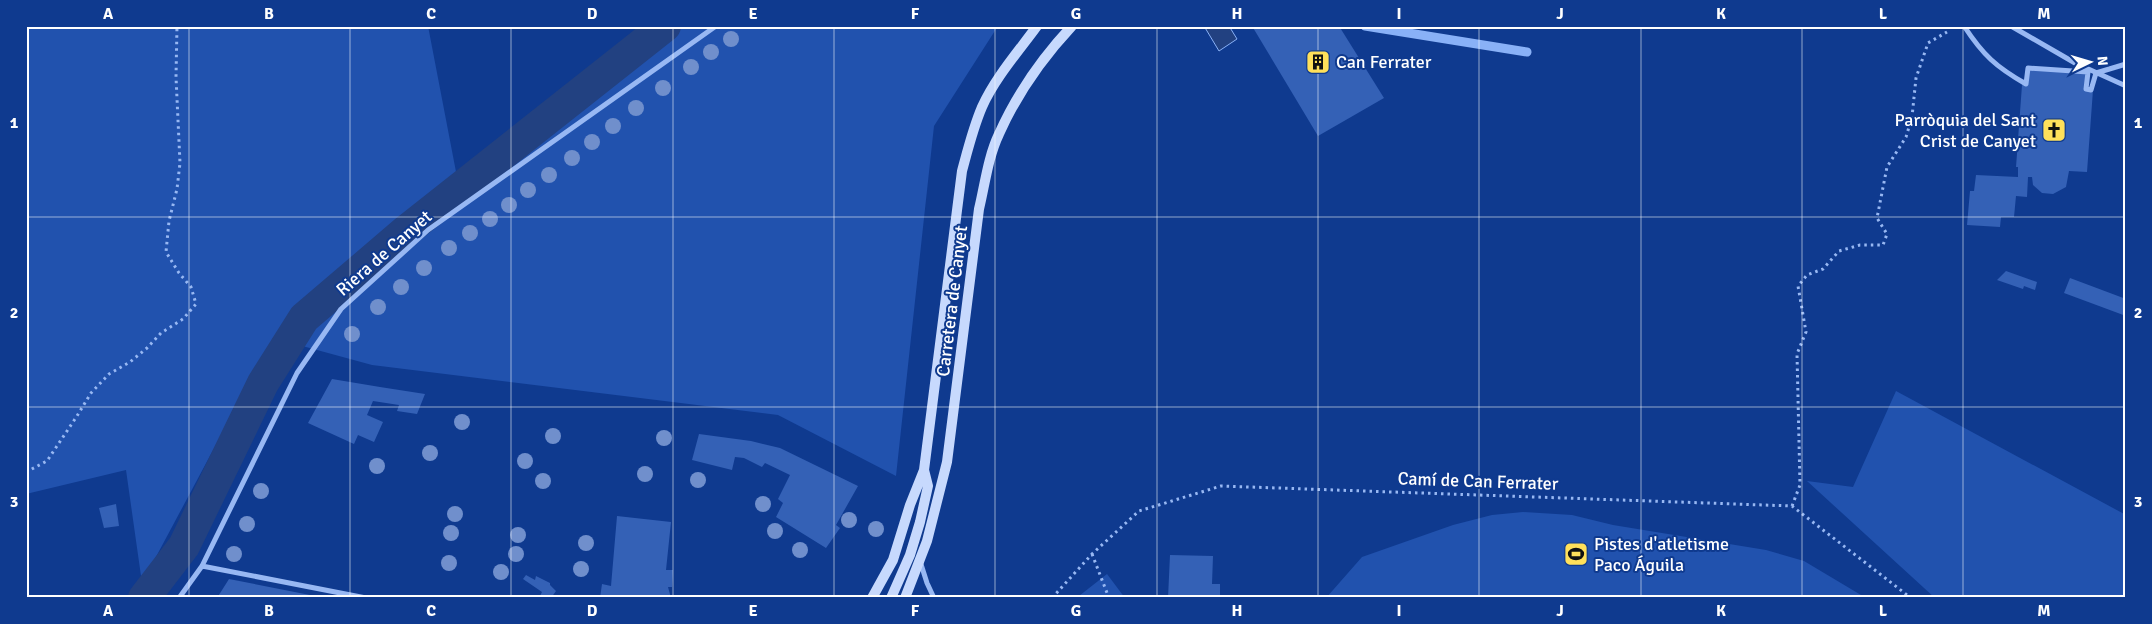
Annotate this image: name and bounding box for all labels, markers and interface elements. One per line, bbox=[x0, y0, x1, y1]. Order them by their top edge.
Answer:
text: A bbox=[103, 4, 114, 24]
text: B bbox=[264, 4, 274, 24]
text: C bbox=[426, 4, 436, 24]
text: D bbox=[587, 4, 598, 24]
text: E bbox=[748, 4, 758, 24]
text: F bbox=[911, 4, 920, 24]
text: G bbox=[1071, 4, 1081, 24]
text: H bbox=[1232, 4, 1242, 24]
text: I bbox=[1396, 4, 1402, 24]
text: J bbox=[1556, 4, 1564, 24]
text: K bbox=[1716, 4, 1726, 24]
text: L bbox=[1879, 4, 1888, 24]
text: M bbox=[2037, 4, 2051, 24]
north arrow bbox=[2064, 38, 2114, 88]
building icon: Can Ferrater bbox=[1305, 49, 1331, 75]
place label: Can Ferrater bbox=[1336, 51, 1432, 73]
text: N bbox=[2094, 55, 2111, 67]
place label: Parròquia del Sant Crist de Canyet bbox=[1894, 109, 2036, 152]
text: 1 bbox=[10, 113, 19, 133]
text: 1 bbox=[2134, 113, 2143, 133]
church icon: Parròquia del Sant Crist de Canyet bbox=[2041, 117, 2067, 143]
street label: Riera de Canyet bbox=[332, 205, 436, 301]
street label: Carretera de Canyet bbox=[932, 224, 972, 378]
text: 2 bbox=[10, 303, 18, 323]
text: 2 bbox=[2134, 303, 2142, 323]
street label: Camí de Can Ferrater bbox=[1397, 467, 1559, 495]
text: 3 bbox=[10, 492, 18, 512]
text: 3 bbox=[2134, 492, 2142, 512]
place label: Pistes d'atletisme Paco Águila bbox=[1594, 533, 1729, 576]
sports icon: Pistes d'atletisme Paco Águila bbox=[1563, 541, 1589, 567]
text: A bbox=[103, 601, 114, 621]
text: B bbox=[264, 601, 274, 621]
text: C bbox=[426, 601, 436, 621]
text: D bbox=[587, 601, 598, 621]
text: E bbox=[748, 601, 758, 621]
text: F bbox=[911, 601, 920, 621]
text: G bbox=[1071, 601, 1081, 621]
text: H bbox=[1232, 601, 1242, 621]
text: I bbox=[1396, 601, 1402, 621]
text: J bbox=[1556, 601, 1564, 621]
text: K bbox=[1716, 601, 1726, 621]
text: L bbox=[1879, 601, 1888, 621]
text: M bbox=[2037, 601, 2051, 621]

